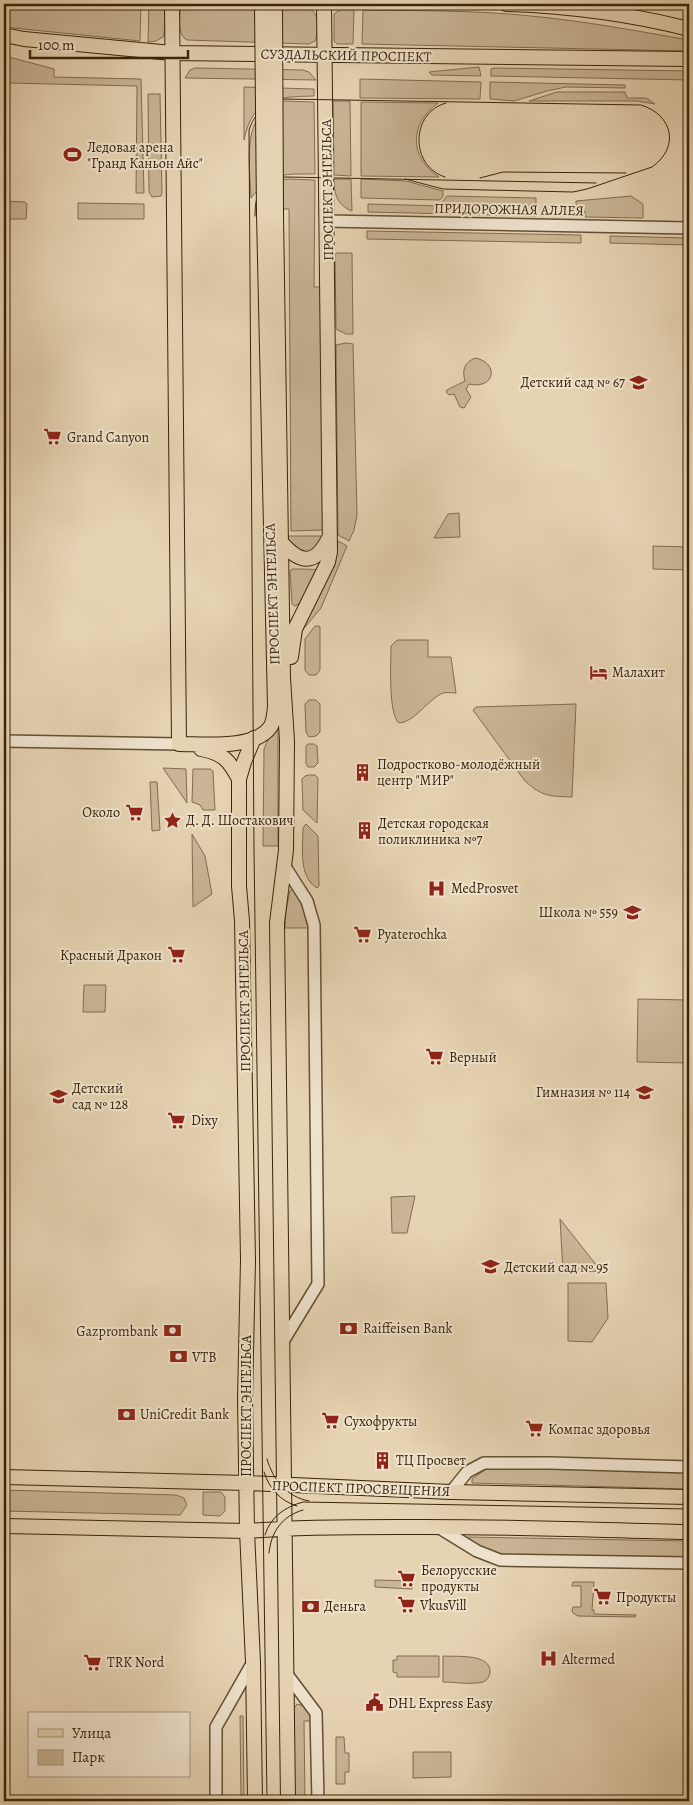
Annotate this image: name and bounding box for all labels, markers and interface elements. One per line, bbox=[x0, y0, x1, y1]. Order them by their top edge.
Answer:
scale bar bbox=[30, 28, 188, 60]
text: 100 m bbox=[38, 35, 75, 55]
street label: СУЗДАЛЬСКИЙ ПРОСПЕКТ bbox=[260, 45, 432, 66]
street label: ПРОСПЕКТ ЭНГЕЛЬСА bbox=[317, 118, 338, 261]
place label: Ледовая арена "Гранд Каньон Айс" bbox=[87, 138, 203, 173]
sports icon: Ледовая арена "Гранд Каньон Айс" bbox=[63, 145, 83, 165]
street label: ПРИДОРОЖНАЯ АЛЛЕЯ bbox=[434, 199, 584, 220]
school or university icon: Детский сад № 67 bbox=[629, 372, 649, 392]
place label: Детский сад № 67 bbox=[520, 373, 625, 392]
supermarket icon: Grand Canyon bbox=[43, 427, 63, 447]
place label: Grand Canyon bbox=[67, 428, 149, 447]
street label: ПРОСПЕКТ ЭНГЕЛЬСА bbox=[261, 522, 284, 665]
hotel icon: Малахит bbox=[588, 662, 608, 682]
place label: Малахит bbox=[612, 663, 665, 682]
place label: Подростково-молодёжный центр "МИР" bbox=[377, 755, 540, 790]
building icon: Подростково-молодёжный центр "МИР" bbox=[353, 762, 373, 782]
supermarket icon: Около bbox=[124, 802, 144, 822]
place label: Около bbox=[82, 803, 120, 822]
place icon: Д. Д. Шостакович bbox=[162, 810, 182, 830]
place label: Д. Д. Шостакович bbox=[186, 811, 294, 830]
place label: Детская городская поликлиника №7 bbox=[378, 814, 489, 849]
building icon: Детская городская поликлиника №7 bbox=[354, 821, 374, 841]
hospital icon: MedProsvet bbox=[427, 878, 447, 898]
place label: MedProsvet bbox=[451, 879, 519, 898]
school or university icon: Школа № 559 bbox=[622, 902, 642, 922]
place label: Школа № 559 bbox=[538, 903, 618, 922]
supermarket icon: Pyaterochka bbox=[353, 924, 373, 944]
place label: Pyaterochka bbox=[377, 925, 448, 944]
street label: ПРОСПЕКТ ЭНГЕЛЬСА bbox=[234, 929, 255, 1072]
supermarket icon: Красный Дракон bbox=[166, 945, 186, 965]
place label: Красный Дракон bbox=[60, 946, 162, 965]
supermarket icon: Верный bbox=[425, 1047, 445, 1067]
place label: Верный bbox=[449, 1048, 497, 1067]
place label: Детский сад № 128 bbox=[72, 1079, 129, 1114]
school or university icon: Гимназия № 114 bbox=[634, 1082, 654, 1102]
place label: Гимназия № 114 bbox=[536, 1083, 630, 1102]
school or university icon: Детский сад № 128 bbox=[48, 1086, 68, 1106]
supermarket icon: Dixy bbox=[167, 1110, 187, 1130]
place label: Dixy bbox=[191, 1111, 218, 1130]
school or university icon: Детский сад № 95 bbox=[480, 1257, 500, 1277]
place label: Детский сад № 95 bbox=[504, 1258, 609, 1277]
bank icon: Raiffeisen Bank bbox=[339, 1318, 359, 1338]
place label: Raiffeisen Bank bbox=[363, 1319, 452, 1338]
bank icon: Gazprombank bbox=[162, 1321, 182, 1341]
place label: Gazprombank bbox=[76, 1322, 158, 1341]
street label: ПРОСПЕКТ ЭНГЕЛЬСА bbox=[237, 1334, 256, 1477]
bank icon: VTB bbox=[168, 1347, 188, 1367]
place label: VTB bbox=[191, 1348, 217, 1367]
bank icon: UniCredit Bank bbox=[116, 1404, 136, 1424]
place label: UniCredit Bank bbox=[140, 1405, 229, 1424]
supermarket icon: Сухофрукты bbox=[320, 1411, 340, 1431]
place label: Сухофрукты bbox=[344, 1412, 417, 1431]
supermarket icon: Компас здоровья bbox=[524, 1419, 544, 1439]
place label: Компас здоровья bbox=[548, 1420, 650, 1439]
building icon: ТЦ Просвет bbox=[372, 1450, 392, 1470]
place label: ТЦ Просвет bbox=[396, 1451, 466, 1470]
street label: ПРОСПЕКТ ПРОСВЕЩЕНИЯ bbox=[271, 1476, 451, 1501]
place label: Белорусские продукты bbox=[421, 1561, 497, 1596]
supermarket icon: Белорусские продукты bbox=[397, 1568, 417, 1588]
supermarket icon: Продукты bbox=[592, 1587, 612, 1607]
place label: Продукты bbox=[616, 1588, 676, 1607]
supermarket icon: VkusVill bbox=[396, 1595, 416, 1615]
bank icon: Деньга bbox=[300, 1596, 320, 1616]
place label: VkusVill bbox=[419, 1596, 467, 1615]
place label: Деньга bbox=[324, 1597, 366, 1616]
hospital icon: Altermed bbox=[538, 1649, 558, 1669]
place label: Altermed bbox=[561, 1650, 615, 1669]
supermarket icon: TRK Nord bbox=[83, 1652, 103, 1672]
place label: TRK Nord bbox=[107, 1653, 165, 1672]
public building icon: DHL Express Easy bbox=[364, 1693, 384, 1713]
place label: DHL Express Easy bbox=[388, 1694, 493, 1713]
legend bbox=[28, 1712, 190, 1778]
text: Улица bbox=[72, 1723, 111, 1743]
text: Парк bbox=[72, 1747, 105, 1767]

